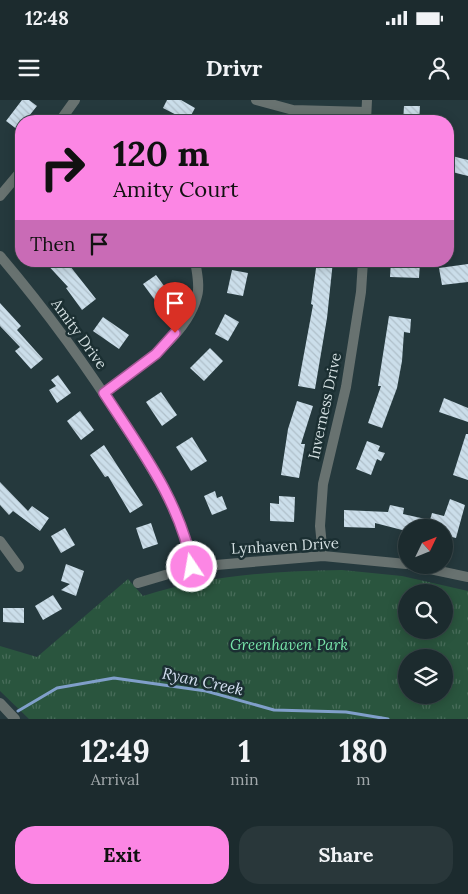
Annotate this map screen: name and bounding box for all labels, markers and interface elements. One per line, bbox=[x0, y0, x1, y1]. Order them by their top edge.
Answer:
text: 12:48 bbox=[25, 6, 69, 30]
icon: menu bbox=[15, 54, 43, 82]
text: Drivr bbox=[206, 54, 262, 82]
icon: person bbox=[425, 54, 453, 82]
text: 120 m bbox=[113, 131, 210, 176]
icon: right bbox=[30, 135, 95, 200]
text: Amity Court bbox=[113, 175, 239, 203]
icon: arrive bbox=[85, 230, 113, 258]
text: Then bbox=[30, 232, 75, 256]
pin bbox=[154, 282, 196, 333]
icon: arrive bbox=[161, 289, 189, 317]
street label: Amity Drive bbox=[47, 294, 111, 373]
street label: Inverness Drive bbox=[304, 351, 345, 461]
north arrow bbox=[398, 519, 452, 574]
map controls bbox=[398, 519, 453, 704]
street label: Lynhaven Drive bbox=[231, 533, 339, 558]
position arrow bbox=[165, 540, 217, 592]
button: search bbox=[398, 584, 453, 639]
park label: Greenhaven Park bbox=[230, 635, 348, 654]
button: layers bbox=[398, 649, 453, 704]
water label: Ryan Creek bbox=[160, 663, 246, 699]
text: 12:49 bbox=[80, 732, 150, 770]
text: 1 bbox=[238, 732, 251, 770]
text: 180 bbox=[339, 732, 388, 770]
text: Arrival bbox=[91, 769, 140, 789]
text: min bbox=[230, 769, 259, 789]
text: m bbox=[356, 769, 371, 789]
button: Exit bbox=[15, 826, 229, 884]
button: Share bbox=[239, 826, 453, 884]

